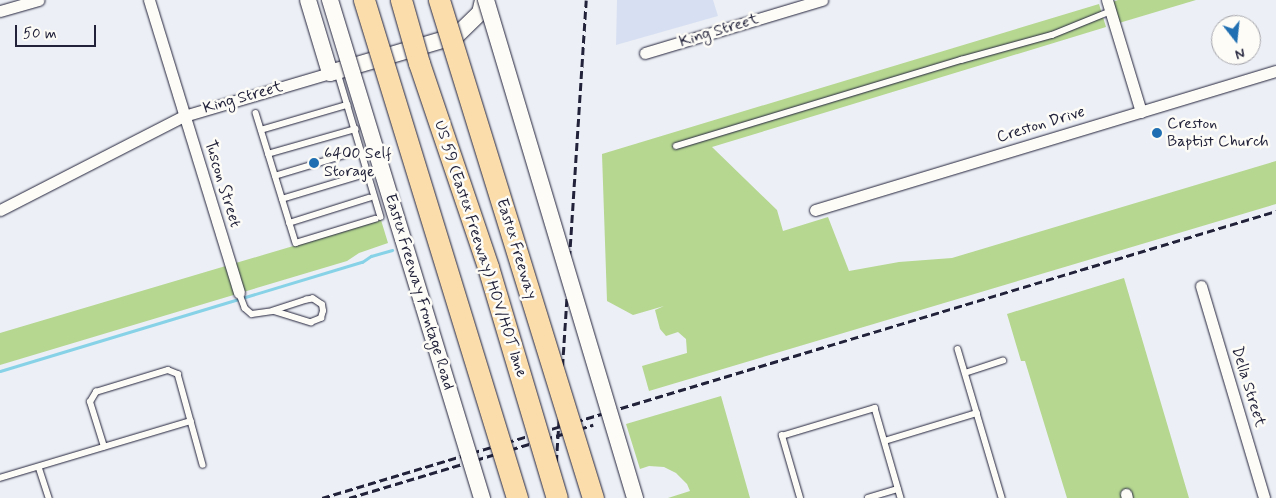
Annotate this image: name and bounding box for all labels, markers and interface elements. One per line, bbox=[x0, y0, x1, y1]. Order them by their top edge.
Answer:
street label: King Street bbox=[677, 10, 761, 52]
scale bar bbox=[18, 15, 99, 47]
north arrow bbox=[1211, 15, 1261, 65]
text: 50 m bbox=[23, 24, 57, 44]
text: N bbox=[1233, 44, 1247, 63]
street label: King Street bbox=[201, 77, 285, 119]
street label: Creston Drive bbox=[995, 103, 1087, 147]
place label: Creston Baptist Church bbox=[1167, 114, 1269, 152]
street label: US 59 (Eastex Freeway) HOV/HOT lane bbox=[429, 117, 531, 381]
marker: Creston Baptist Church bbox=[1151, 127, 1163, 139]
street label: Tuscon Street bbox=[199, 137, 245, 231]
place label: 6400 Self Storage bbox=[324, 144, 392, 182]
marker: 6400 Self Storage bbox=[308, 157, 320, 169]
street label: Eastex Freeway Frontage Road bbox=[380, 192, 458, 392]
street label: Eastex Freeway bbox=[492, 196, 540, 302]
street label: Della Street bbox=[1227, 344, 1269, 430]

